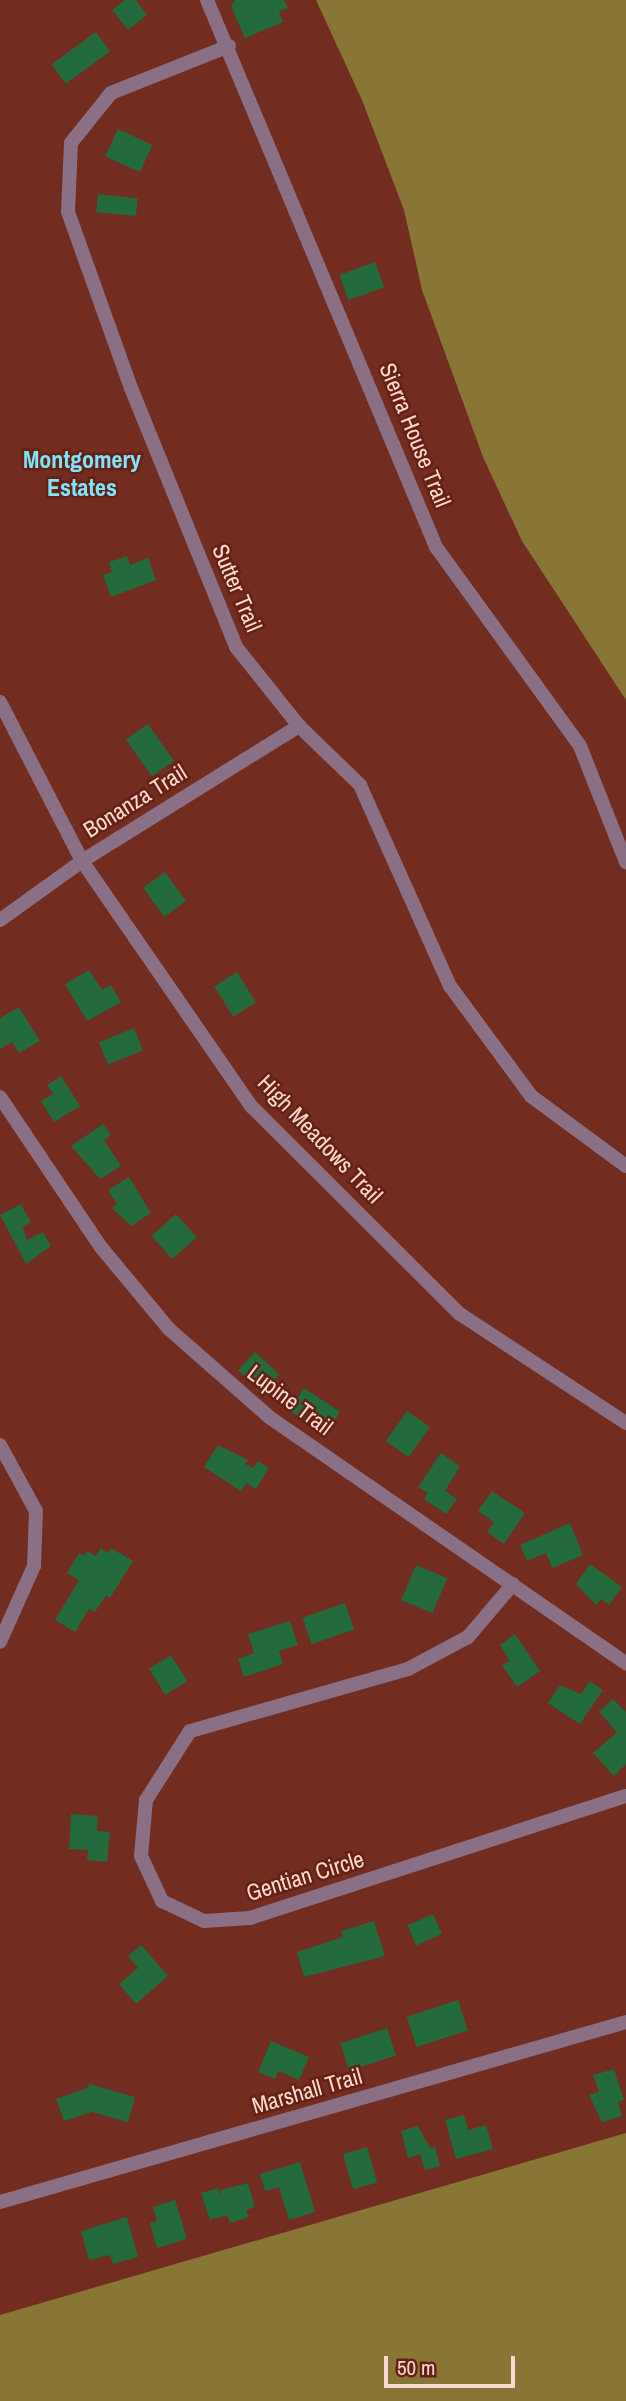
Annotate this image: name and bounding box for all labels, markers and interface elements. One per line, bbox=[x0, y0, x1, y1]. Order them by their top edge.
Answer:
street label: Sierra House Trail bbox=[373, 359, 457, 511]
district label: Montgomery Estates bbox=[23, 446, 141, 502]
street label: Sutter Trail bbox=[206, 540, 268, 636]
street label: Bonanza Trail bbox=[78, 758, 192, 844]
street label: High Meadows Trail bbox=[252, 1069, 388, 1209]
street label: Lupine Trail bbox=[242, 1359, 338, 1441]
street label: Gentian Circle bbox=[243, 1845, 367, 1907]
street label: Marshall Trail bbox=[249, 2062, 365, 2120]
scale bar bbox=[388, 2342, 519, 2386]
text: 50 m bbox=[397, 2353, 435, 2382]

